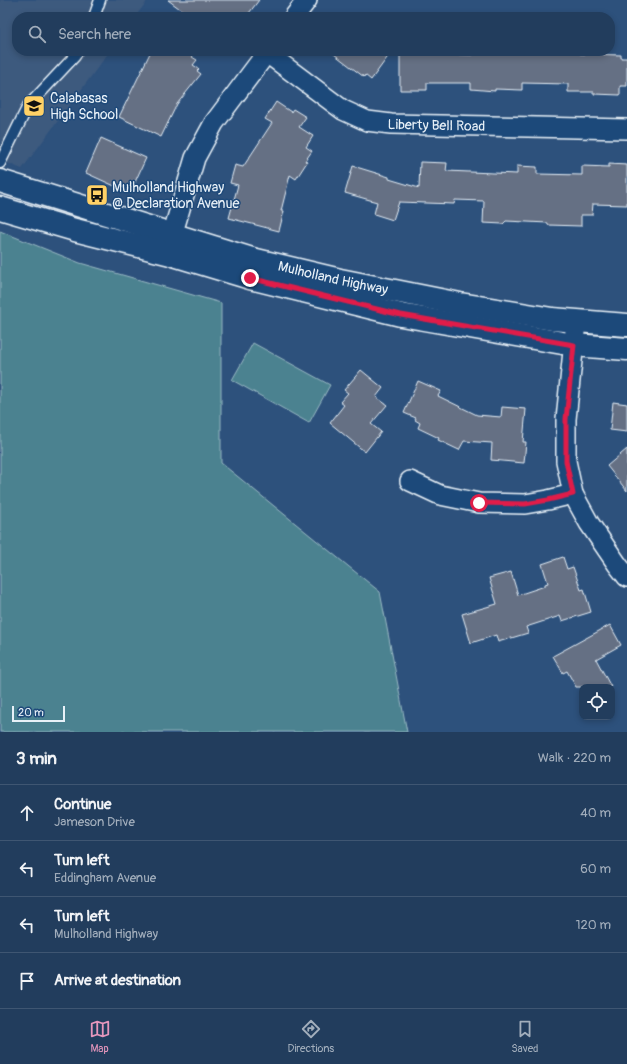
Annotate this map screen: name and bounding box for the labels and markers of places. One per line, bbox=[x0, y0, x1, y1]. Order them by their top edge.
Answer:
place label: Calabasas High School bbox=[50, 90, 118, 123]
school or university icon: Calabasas High School bbox=[21, 93, 47, 119]
place label: Mulholland Highway @ Declaration Avenue bbox=[112, 179, 240, 212]
bus stop icon: Mulholland Highway @ Declaration Avenue bbox=[84, 182, 110, 208]

